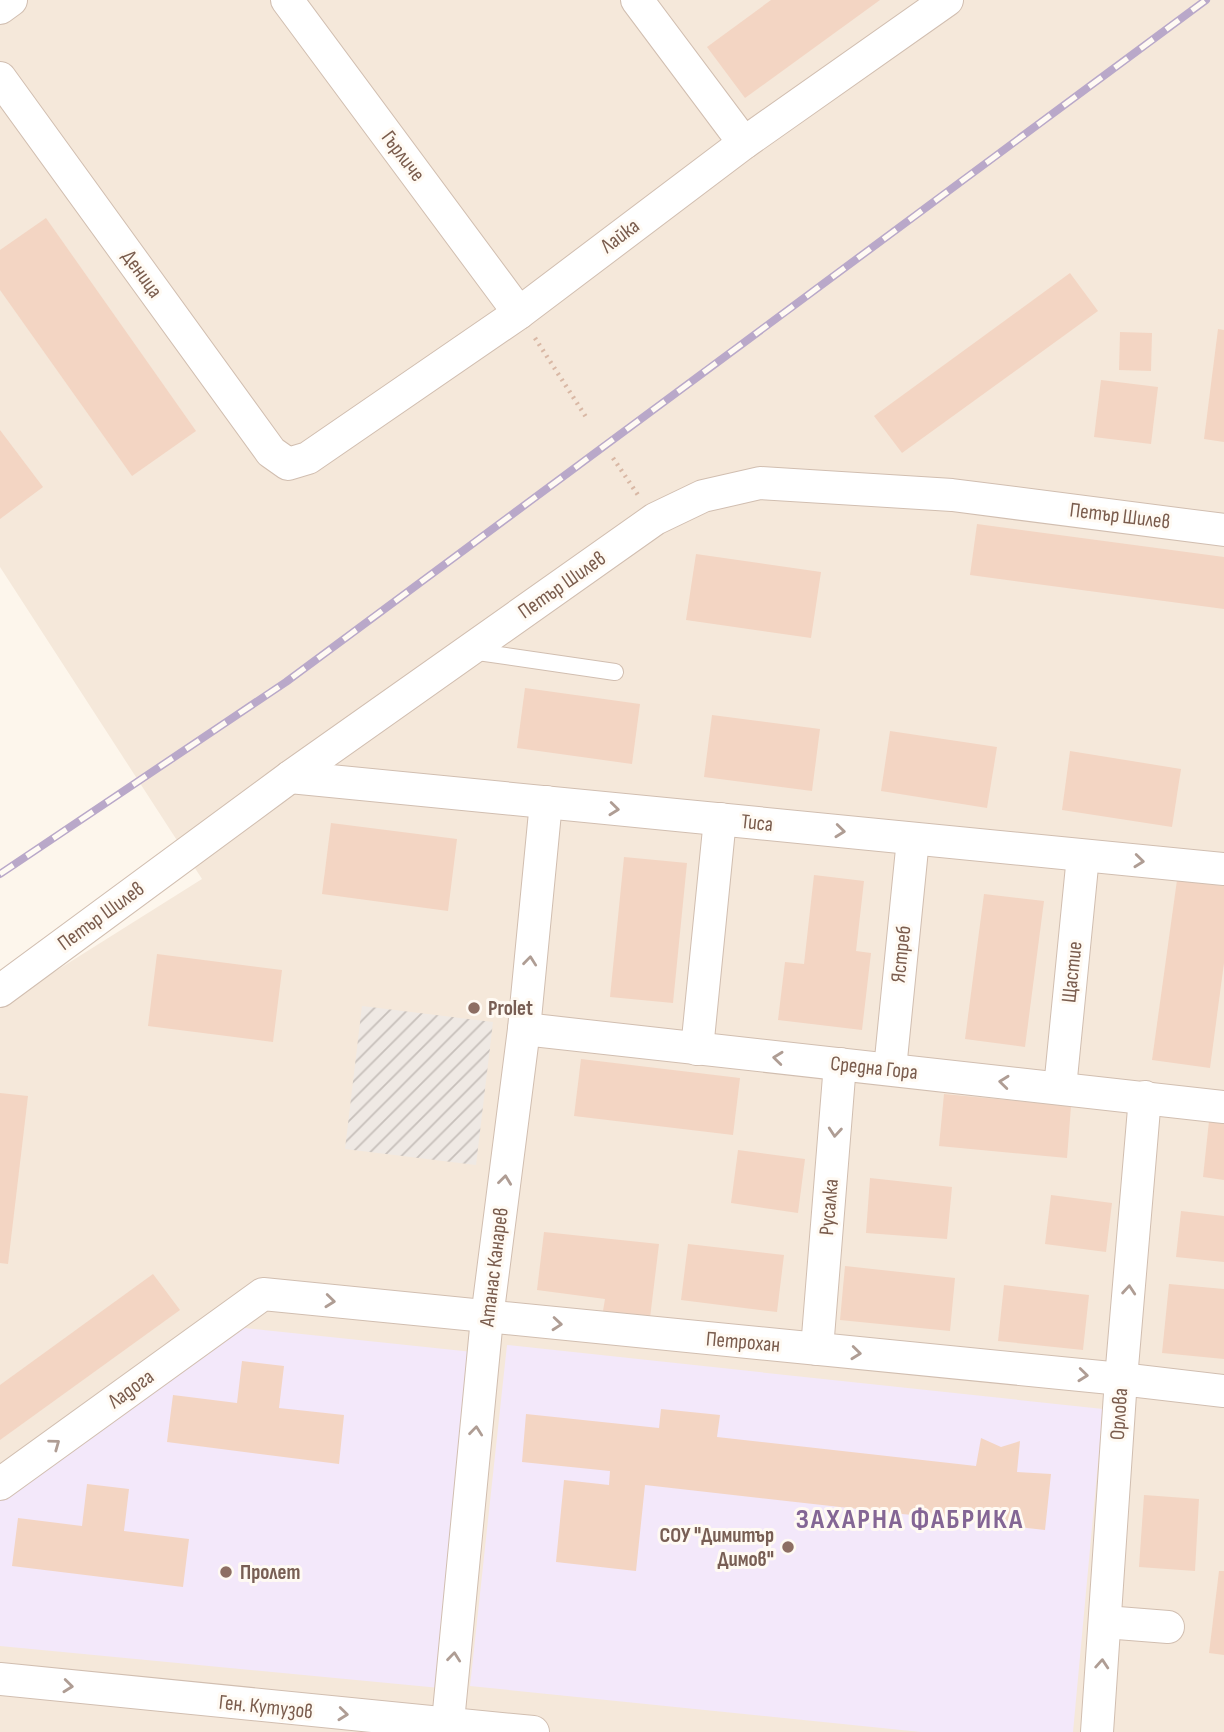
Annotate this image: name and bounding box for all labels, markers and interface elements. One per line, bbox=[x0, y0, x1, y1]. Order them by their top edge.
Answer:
street label: Гърличе bbox=[376, 126, 430, 186]
street label: Лайка bbox=[595, 213, 644, 259]
street label: Деница bbox=[116, 245, 168, 303]
street label: Петър Шилев bbox=[1068, 497, 1172, 535]
street label: Петър Шилев bbox=[513, 546, 611, 624]
one-way arrow bbox=[608, 801, 619, 816]
street label: Тиса bbox=[740, 809, 774, 837]
one-way arrow bbox=[834, 824, 846, 839]
one-way arrow bbox=[1134, 853, 1145, 868]
street label: Петър Шилев bbox=[53, 876, 149, 956]
street label: Ястреб bbox=[886, 924, 916, 984]
street label: Щастие bbox=[1056, 940, 1088, 1004]
one-way arrow bbox=[523, 955, 538, 966]
place label: Prolet bbox=[488, 996, 533, 1021]
marker: Prolet bbox=[466, 1000, 482, 1016]
one-way arrow bbox=[772, 1050, 784, 1065]
street label: Средна Гора bbox=[829, 1051, 919, 1085]
one-way arrow bbox=[998, 1074, 1010, 1089]
one-way arrow bbox=[828, 1127, 843, 1138]
one-way arrow bbox=[497, 1174, 512, 1186]
street label: Русалка bbox=[814, 1178, 844, 1236]
street label: Атанас Канарев bbox=[474, 1206, 514, 1329]
one-way arrow bbox=[1121, 1285, 1136, 1296]
one-way arrow bbox=[325, 1293, 336, 1308]
one-way arrow bbox=[552, 1316, 563, 1331]
street label: Петрохан bbox=[705, 1326, 781, 1358]
one-way arrow bbox=[851, 1345, 862, 1360]
street label: Ладога bbox=[102, 1364, 159, 1415]
one-way arrow bbox=[1078, 1367, 1089, 1382]
street label: Орлова bbox=[1105, 1387, 1133, 1441]
one-way arrow bbox=[468, 1425, 483, 1436]
one-way arrow bbox=[47, 1440, 60, 1452]
district label: ЗАХАРНА ФАБРИКА bbox=[796, 1503, 1024, 1536]
place label: СОУ "Димитър Димов" bbox=[660, 1523, 774, 1572]
marker: СОУ "Димитър Димов" bbox=[780, 1539, 796, 1555]
place label: Пролет bbox=[240, 1560, 300, 1585]
marker: Пролет bbox=[218, 1564, 234, 1580]
one-way arrow bbox=[446, 1651, 461, 1662]
one-way arrow bbox=[1094, 1658, 1109, 1669]
one-way arrow bbox=[63, 1678, 74, 1693]
street label: Ген. Кутузов bbox=[218, 1690, 314, 1724]
one-way arrow bbox=[337, 1707, 349, 1722]

